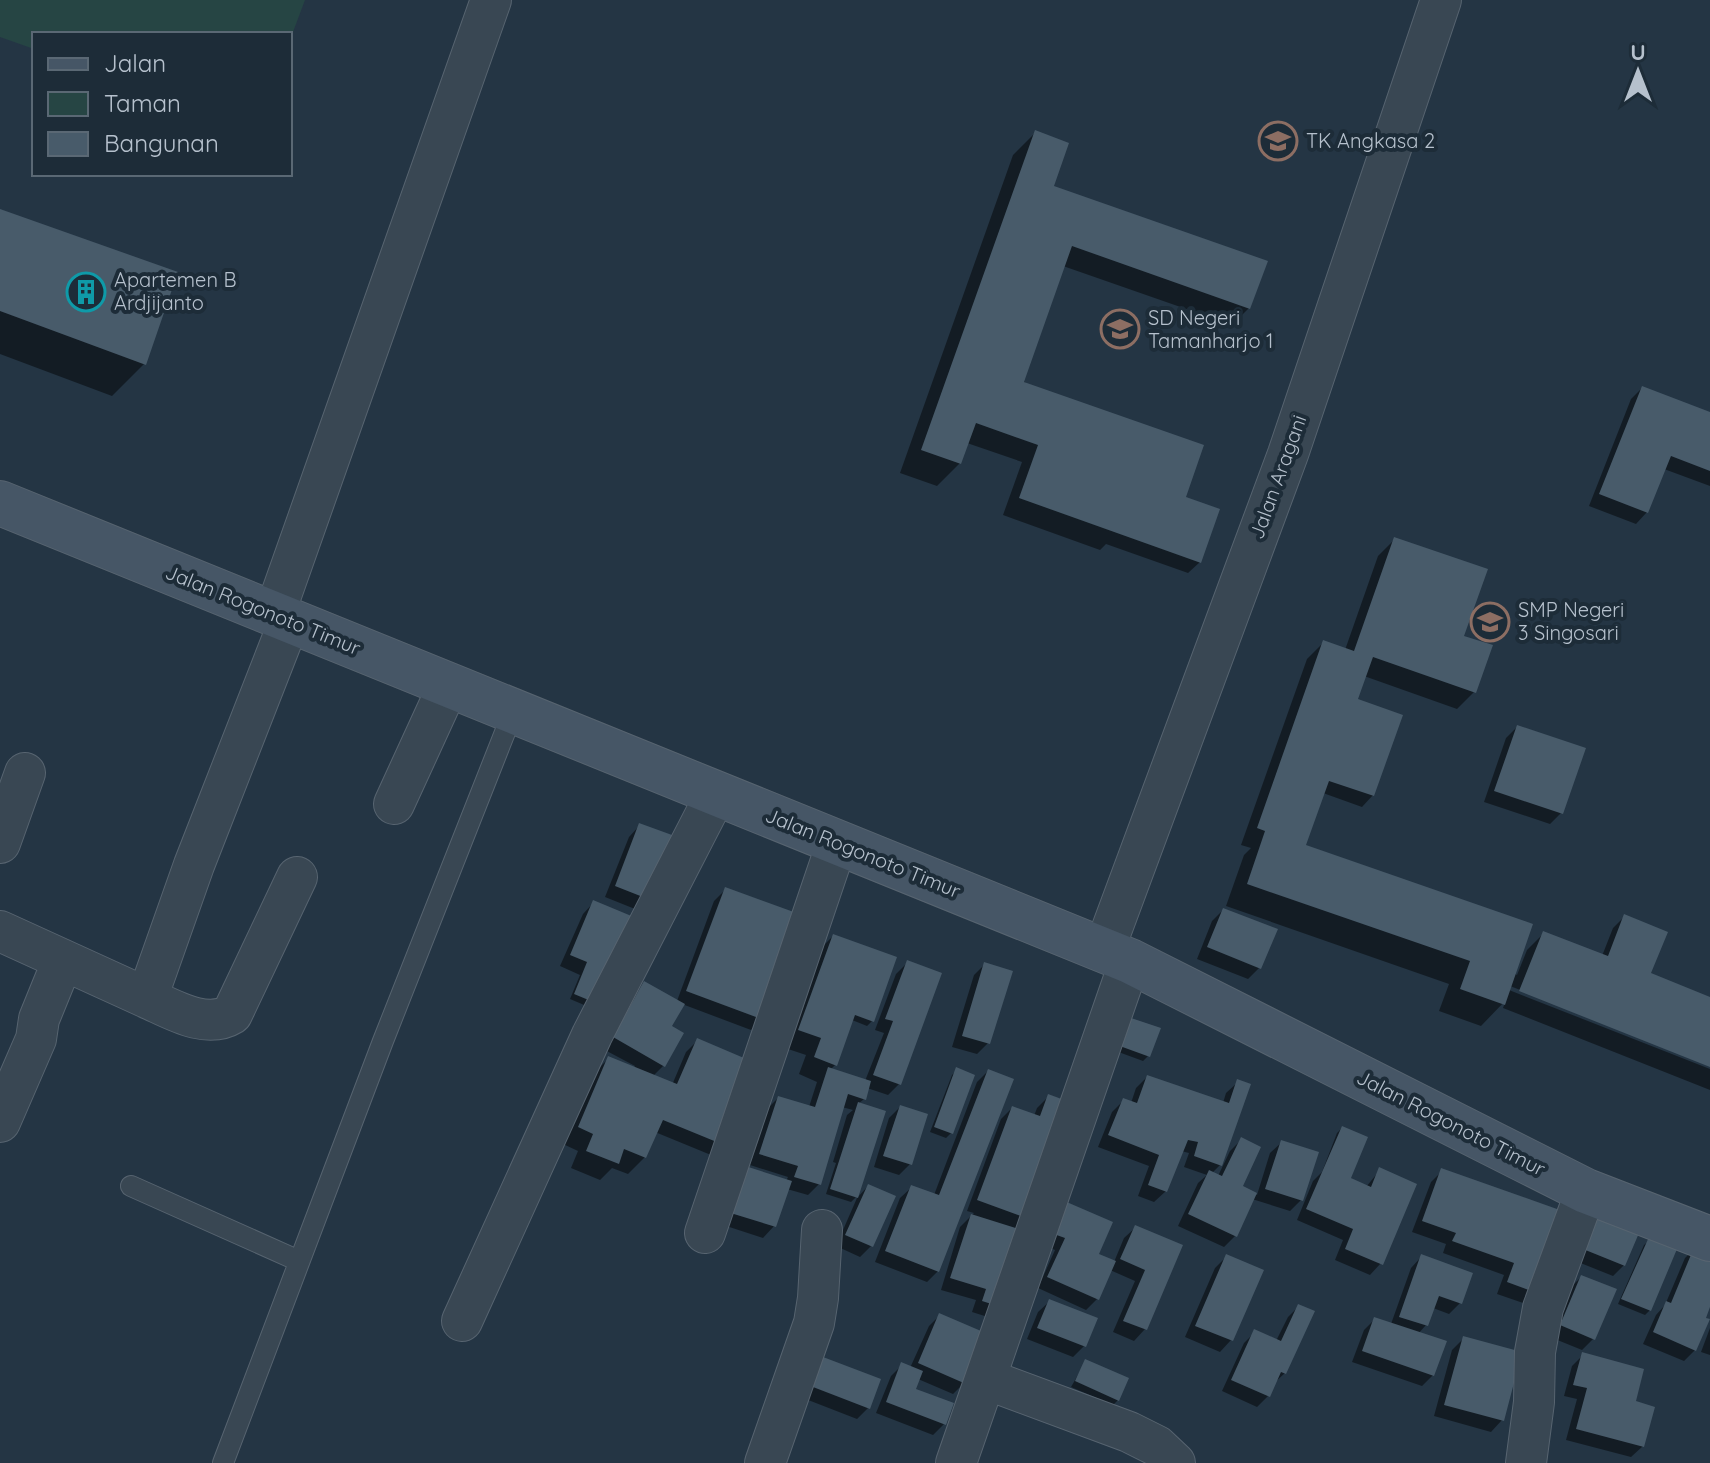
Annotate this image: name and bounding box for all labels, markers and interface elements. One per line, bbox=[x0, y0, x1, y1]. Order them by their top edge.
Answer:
legend bbox=[32, 32, 292, 176]
north arrow bbox=[1598, 32, 1678, 112]
text: U bbox=[1630, 38, 1646, 66]
text: Jalan bbox=[104, 48, 166, 78]
text: Taman bbox=[104, 88, 181, 118]
school or university icon: TK Angkasa 2 bbox=[1257, 120, 1299, 162]
text: Bangunan bbox=[104, 128, 219, 158]
place label: TK Angkasa 2 bbox=[1306, 128, 1435, 153]
place label: Apartemen B Ardjijanto bbox=[114, 267, 236, 315]
building icon: Apartemen B Ardjijanto bbox=[65, 271, 107, 313]
place label: SD Negeri Tamanharjo 1 bbox=[1148, 305, 1273, 353]
school or university icon: SD Negeri Tamanharjo 1 bbox=[1099, 308, 1141, 350]
street label: Jalan Aragani bbox=[1244, 411, 1312, 542]
street label: Jalan Rogonoto Timur bbox=[162, 559, 365, 660]
place label: SMP Negeri 3 Singosari bbox=[1518, 597, 1624, 645]
school or university icon: SMP Negeri 3 Singosari bbox=[1469, 601, 1511, 643]
street label: Jalan Rogonoto Timur bbox=[762, 802, 965, 903]
street label: Jalan Rogonoto Timur bbox=[1353, 1064, 1550, 1181]

